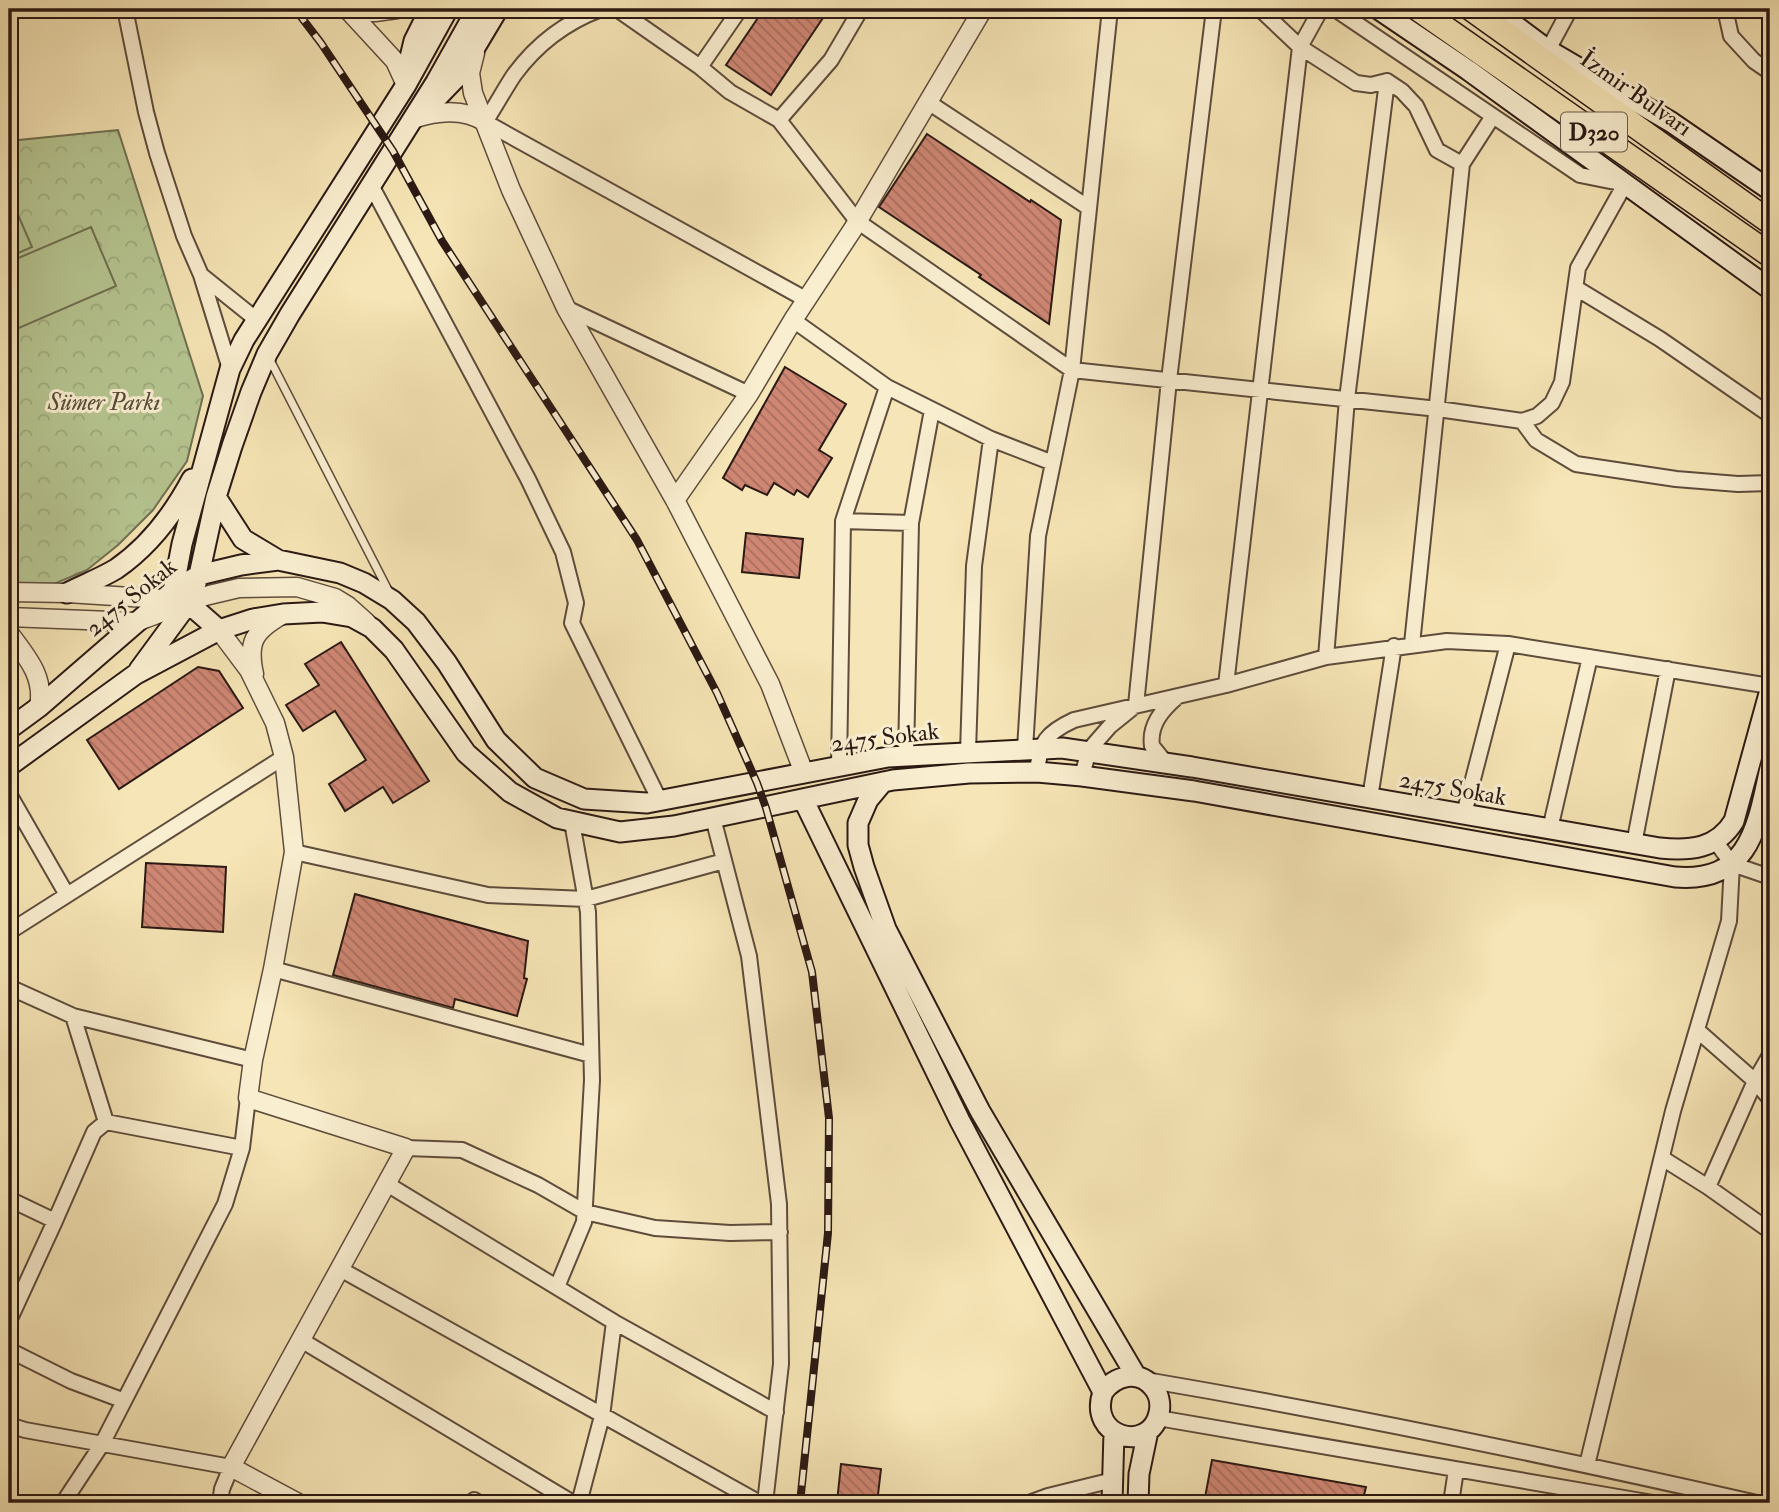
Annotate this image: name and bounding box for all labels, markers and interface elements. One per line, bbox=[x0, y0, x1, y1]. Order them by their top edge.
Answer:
street label: İzmir Bulvarı bbox=[1574, 43, 1698, 143]
road number: D320 bbox=[1561, 113, 1627, 152]
park label: Sümer Parkı bbox=[47, 387, 160, 418]
street label: 2475 Sokak bbox=[79, 551, 184, 644]
street label: 2475 Sokak bbox=[829, 715, 941, 759]
street label: 2475 Sokak bbox=[1397, 764, 1510, 813]

